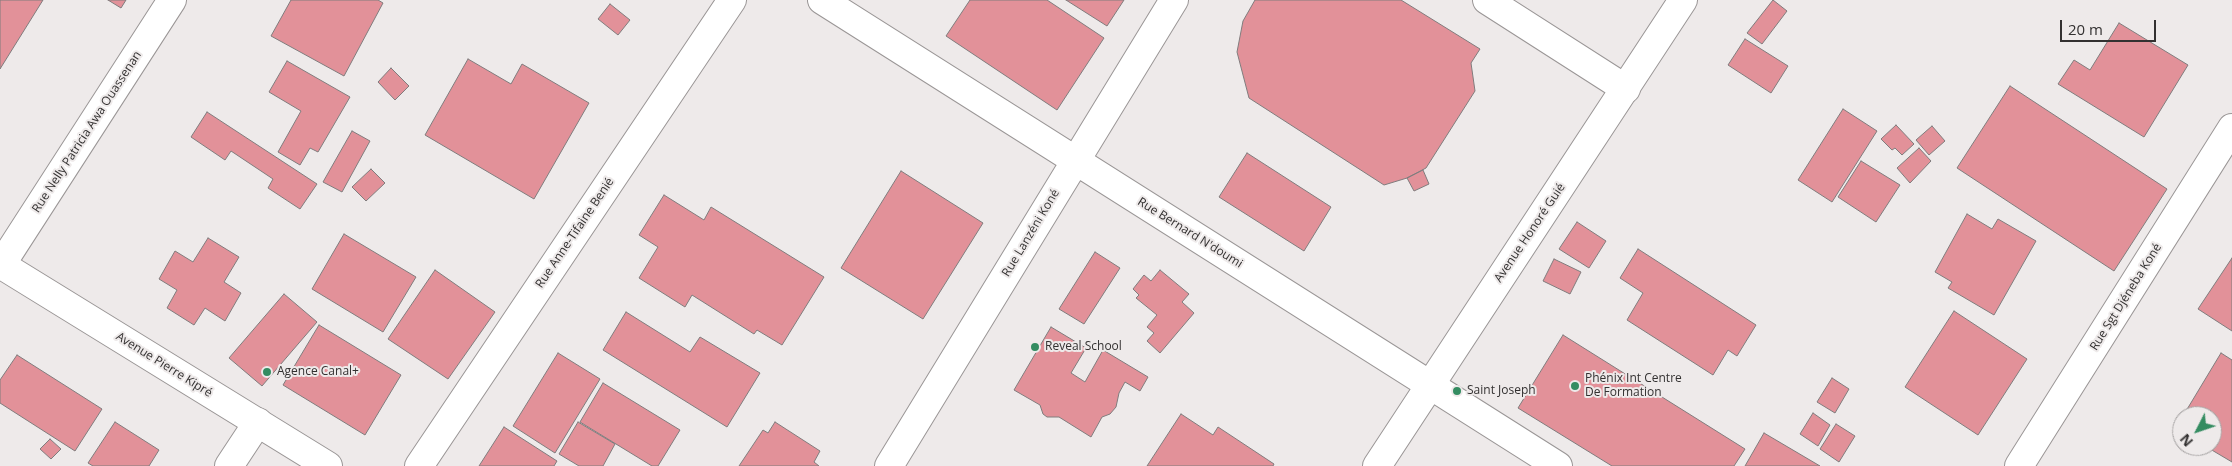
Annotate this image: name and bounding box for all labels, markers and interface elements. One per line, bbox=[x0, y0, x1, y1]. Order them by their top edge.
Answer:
scale bar bbox=[2062, 10, 2158, 42]
text: 20 m bbox=[2068, 19, 2103, 39]
street label: Rue Nelly Patricia Awa Ouassenan bbox=[29, 48, 145, 216]
street label: Rue Anne-Tifaine Benié bbox=[533, 175, 617, 291]
street label: Avenue Honoré Guié bbox=[1492, 181, 1568, 285]
street label: Rue Lanzéni Koné bbox=[999, 187, 1063, 279]
street label: Rue Bernard N'doumi bbox=[1135, 195, 1245, 271]
street label: Rue Sgt Djéneba Koné bbox=[2087, 241, 2165, 353]
street label: Avenue Pierre Kipré bbox=[113, 330, 215, 400]
place label: Reveal School bbox=[1045, 340, 1122, 354]
marker: Reveal School bbox=[1029, 341, 1041, 353]
place label: Agence Canal+ bbox=[277, 365, 359, 379]
marker: Agence Canal+ bbox=[261, 366, 273, 378]
place label: Phénix Int Centre De Formation bbox=[1585, 372, 1682, 400]
marker: Phénix Int Centre De Formation bbox=[1569, 380, 1581, 392]
place label: Saint Joseph bbox=[1467, 384, 1536, 398]
marker: Saint Joseph bbox=[1451, 385, 1463, 397]
north arrow bbox=[2172, 406, 2222, 456]
text: N bbox=[2175, 430, 2197, 451]

